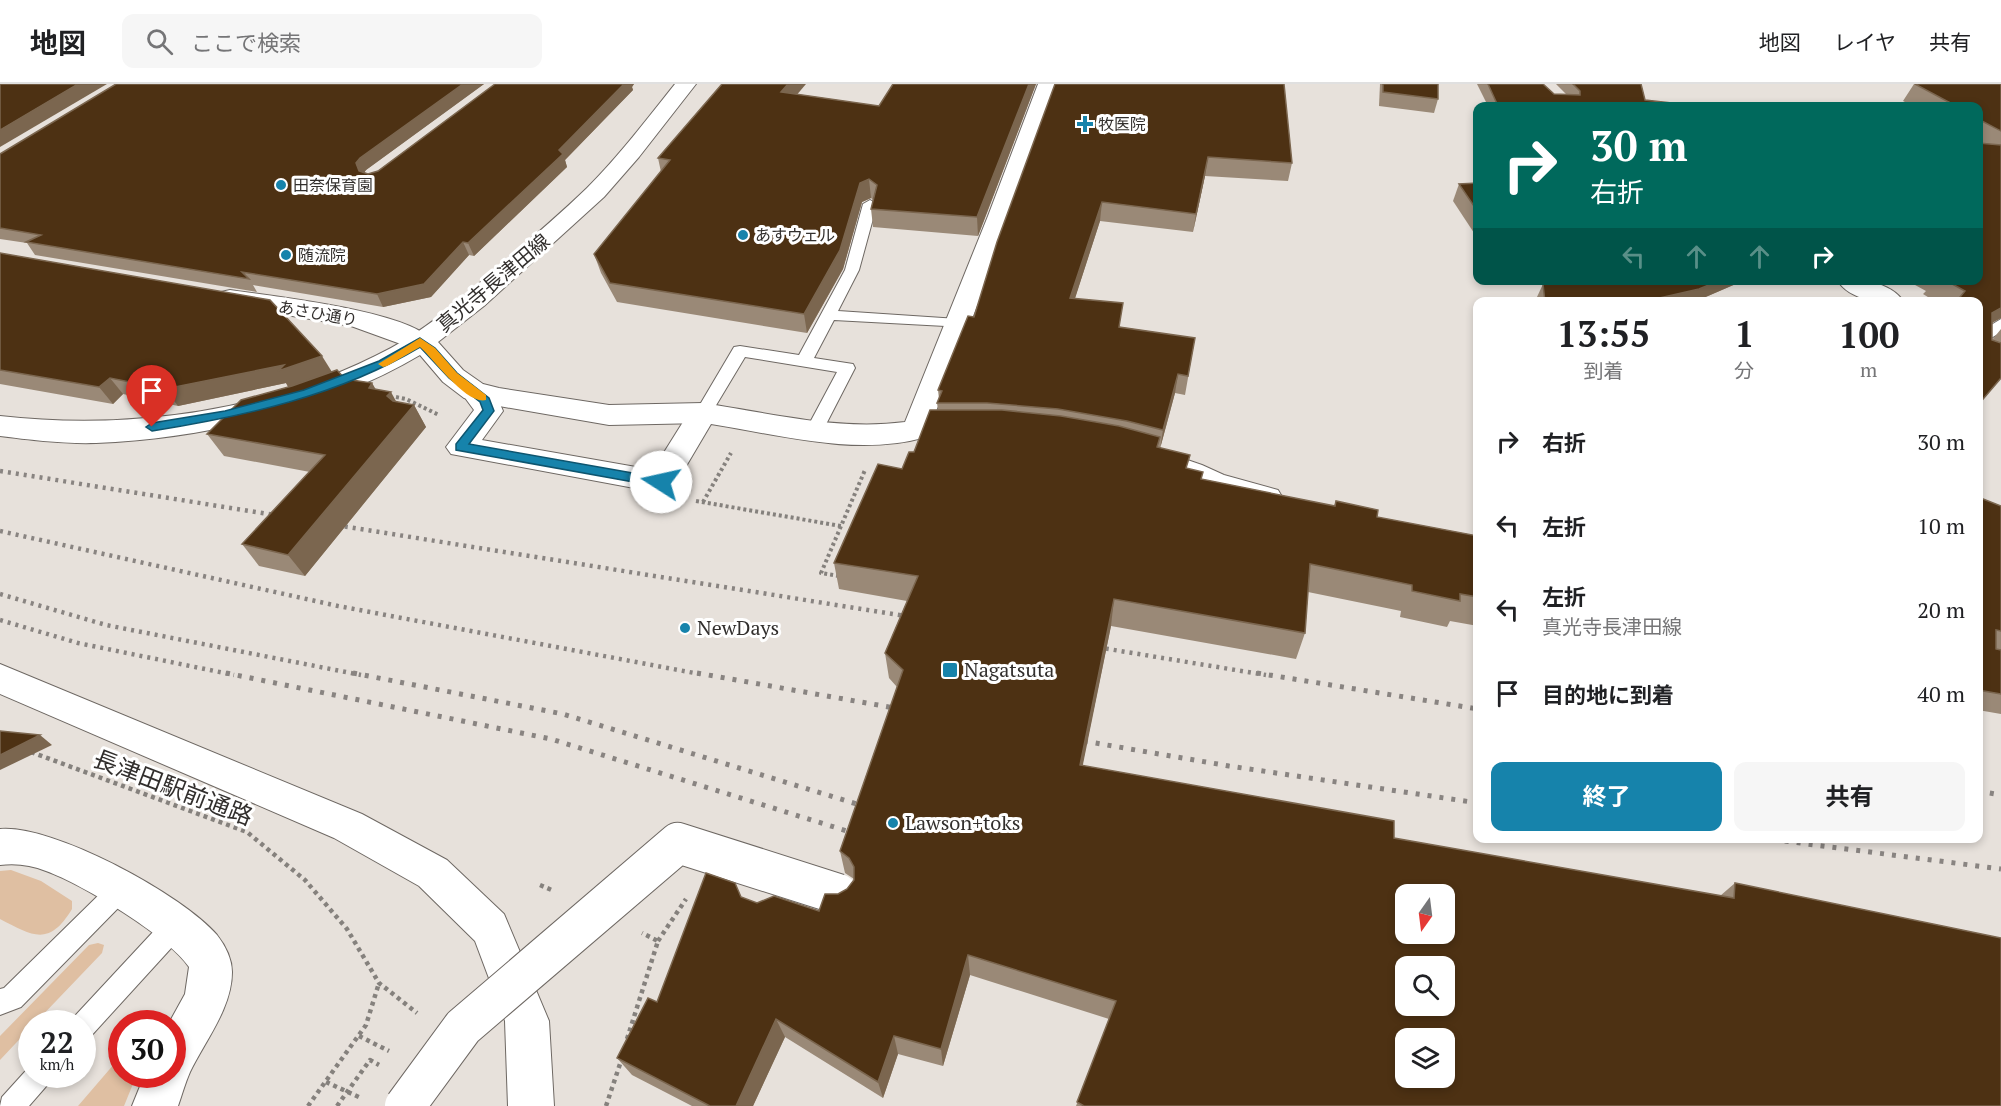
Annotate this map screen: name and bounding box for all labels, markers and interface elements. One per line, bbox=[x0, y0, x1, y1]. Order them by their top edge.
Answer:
search box bbox=[122, 14, 542, 68]
text: 地図 bbox=[30, 24, 86, 61]
icon: search bbox=[143, 25, 176, 58]
text: ここで検索 bbox=[191, 28, 301, 57]
text: 地図 bbox=[1759, 28, 1801, 56]
text: レイヤ bbox=[1834, 28, 1896, 56]
text: 共有 bbox=[1929, 28, 1971, 56]
place label: 牧医院 bbox=[1098, 113, 1146, 135]
marker: 牧医院 bbox=[1076, 115, 1094, 133]
text: 30 m bbox=[1590, 117, 1688, 173]
icon: right bbox=[1491, 126, 1569, 204]
place label: 田奈保育園 bbox=[293, 174, 373, 196]
text: 右折 bbox=[1590, 174, 1644, 210]
marker: 田奈保育園 bbox=[274, 178, 288, 192]
place label: あすウェル bbox=[755, 224, 835, 246]
street label: 真光寺長津田線 bbox=[430, 227, 555, 338]
marker: あすウェル bbox=[736, 228, 750, 242]
icon: left bbox=[1617, 240, 1650, 273]
icon: ahead bbox=[1680, 240, 1713, 273]
icon: ahead bbox=[1743, 240, 1776, 273]
icon: right bbox=[1806, 240, 1839, 273]
place label: 随流院 bbox=[298, 244, 346, 266]
marker: 随流院 bbox=[279, 248, 293, 262]
street label: あさひ通り bbox=[277, 295, 359, 331]
text: 13:55 bbox=[1557, 310, 1650, 357]
text: 1 bbox=[1734, 310, 1755, 357]
text: 100 bbox=[1838, 311, 1899, 358]
text: m bbox=[1860, 356, 1877, 383]
text: 到着 bbox=[1584, 357, 1624, 384]
text: 分 bbox=[1734, 357, 1754, 384]
pin bbox=[126, 365, 177, 427]
icon: arrive bbox=[135, 374, 168, 407]
icon: right bbox=[1491, 425, 1524, 458]
text: 30 m bbox=[1917, 427, 1965, 456]
text: 右折 bbox=[1542, 428, 1586, 457]
position arrow bbox=[629, 450, 693, 514]
icon: left bbox=[1491, 509, 1524, 542]
text: 10 m bbox=[1917, 511, 1965, 540]
text: 左折 bbox=[1542, 512, 1586, 541]
text: 左折 bbox=[1542, 582, 1586, 611]
icon: left bbox=[1491, 593, 1524, 626]
text: 20 m bbox=[1917, 595, 1965, 624]
text: 真光寺長津田線 bbox=[1542, 613, 1682, 640]
place label: NewDays bbox=[697, 614, 779, 641]
marker: NewDays bbox=[678, 621, 692, 635]
place label: Nagatsuta bbox=[964, 656, 1054, 683]
marker: Nagatsuta bbox=[941, 661, 959, 679]
icon: arrive bbox=[1491, 677, 1524, 710]
text: 40 m bbox=[1917, 679, 1965, 708]
text: 目的地に到着 bbox=[1542, 680, 1674, 709]
street label: 長津田駅前通路 bbox=[89, 742, 258, 832]
button: 終了 bbox=[1491, 762, 1722, 831]
button: 共有 bbox=[1734, 762, 1965, 831]
place label: Lawson+toks bbox=[905, 809, 1020, 836]
marker: Lawson+toks bbox=[886, 816, 900, 830]
north arrow bbox=[1395, 884, 1455, 944]
map controls bbox=[1395, 884, 1455, 1088]
button: search bbox=[1395, 956, 1455, 1016]
speed limit sign: 30 bbox=[108, 1010, 186, 1088]
text: 22 bbox=[40, 1022, 74, 1062]
button: layers bbox=[1395, 1028, 1455, 1088]
text: km/h bbox=[40, 1054, 74, 1074]

